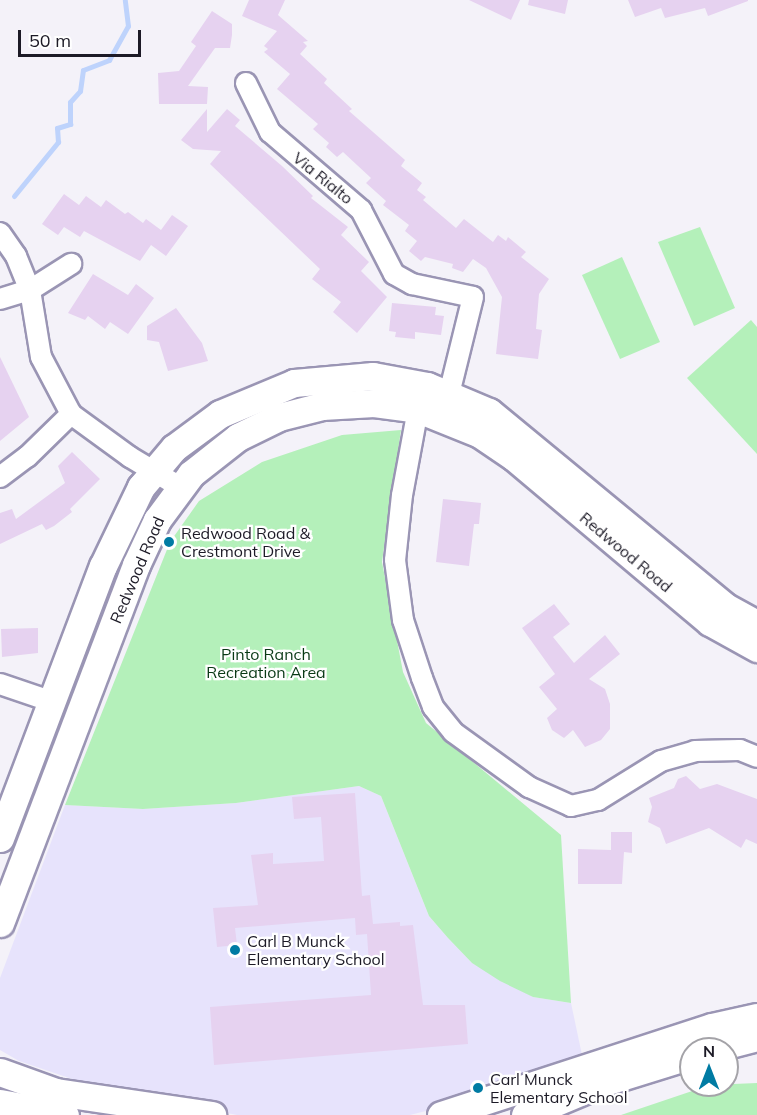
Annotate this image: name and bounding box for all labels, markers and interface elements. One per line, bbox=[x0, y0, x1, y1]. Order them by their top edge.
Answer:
scale bar bbox=[21, 18, 144, 56]
text: 50 m bbox=[29, 29, 71, 52]
street label: Via Rialto bbox=[289, 148, 357, 208]
street label: Redwood Road bbox=[576, 508, 676, 596]
street label: Redwood Road bbox=[106, 514, 168, 626]
place label: Redwood Road & Crestmont Drive bbox=[181, 523, 310, 561]
marker: Redwood Road & Crestmont Drive bbox=[162, 535, 176, 549]
park label: Pinto Ranch Recreation Area bbox=[206, 644, 326, 682]
place label: Carl B Munck Elementary School bbox=[247, 931, 385, 969]
marker: Carl B Munck Elementary School bbox=[228, 943, 242, 957]
north arrow bbox=[679, 1037, 739, 1097]
text: N bbox=[703, 1041, 715, 1061]
place label: Carl Munck Elementary School bbox=[490, 1069, 628, 1107]
marker: Carl Munck Elementary School bbox=[471, 1081, 485, 1095]

